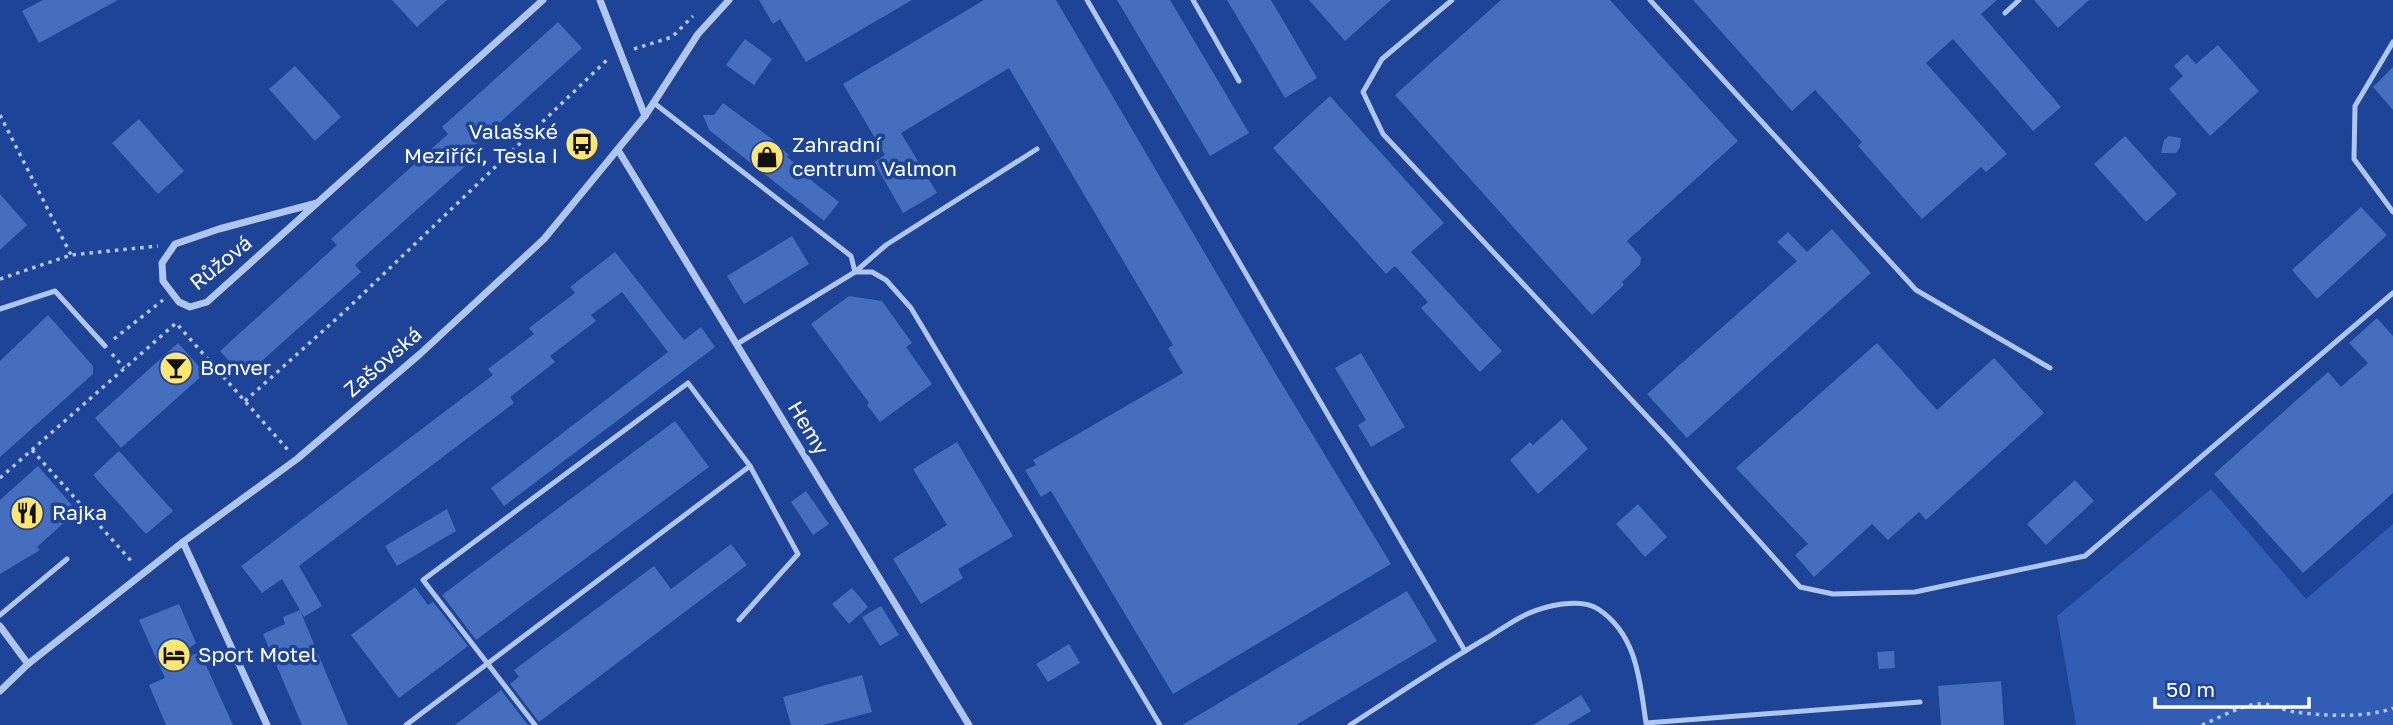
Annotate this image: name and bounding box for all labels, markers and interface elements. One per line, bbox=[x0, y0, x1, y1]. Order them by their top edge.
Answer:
place label: Valašské Meziříčí, Tesla I bbox=[404, 118, 558, 168]
bus stop icon: Valašské Meziříčí, Tesla I bbox=[563, 125, 601, 163]
place label: Zahradní centrum Valmon bbox=[792, 131, 957, 181]
shop icon: Zahradní centrum Valmon bbox=[748, 138, 786, 176]
street label: Růžová bbox=[184, 229, 257, 295]
street label: Zašovská bbox=[338, 321, 426, 402]
bar icon: Bonver bbox=[157, 349, 195, 387]
place label: Bonver bbox=[200, 354, 271, 380]
street label: Hemy bbox=[783, 396, 835, 459]
restaurant icon: Rajka bbox=[8, 494, 46, 532]
place label: Rajka bbox=[52, 499, 107, 525]
hotel icon: Sport Motel bbox=[155, 636, 193, 674]
place label: Sport Motel bbox=[198, 641, 317, 667]
scale bar bbox=[2155, 666, 2309, 710]
text: 50 m bbox=[2166, 676, 2215, 702]

